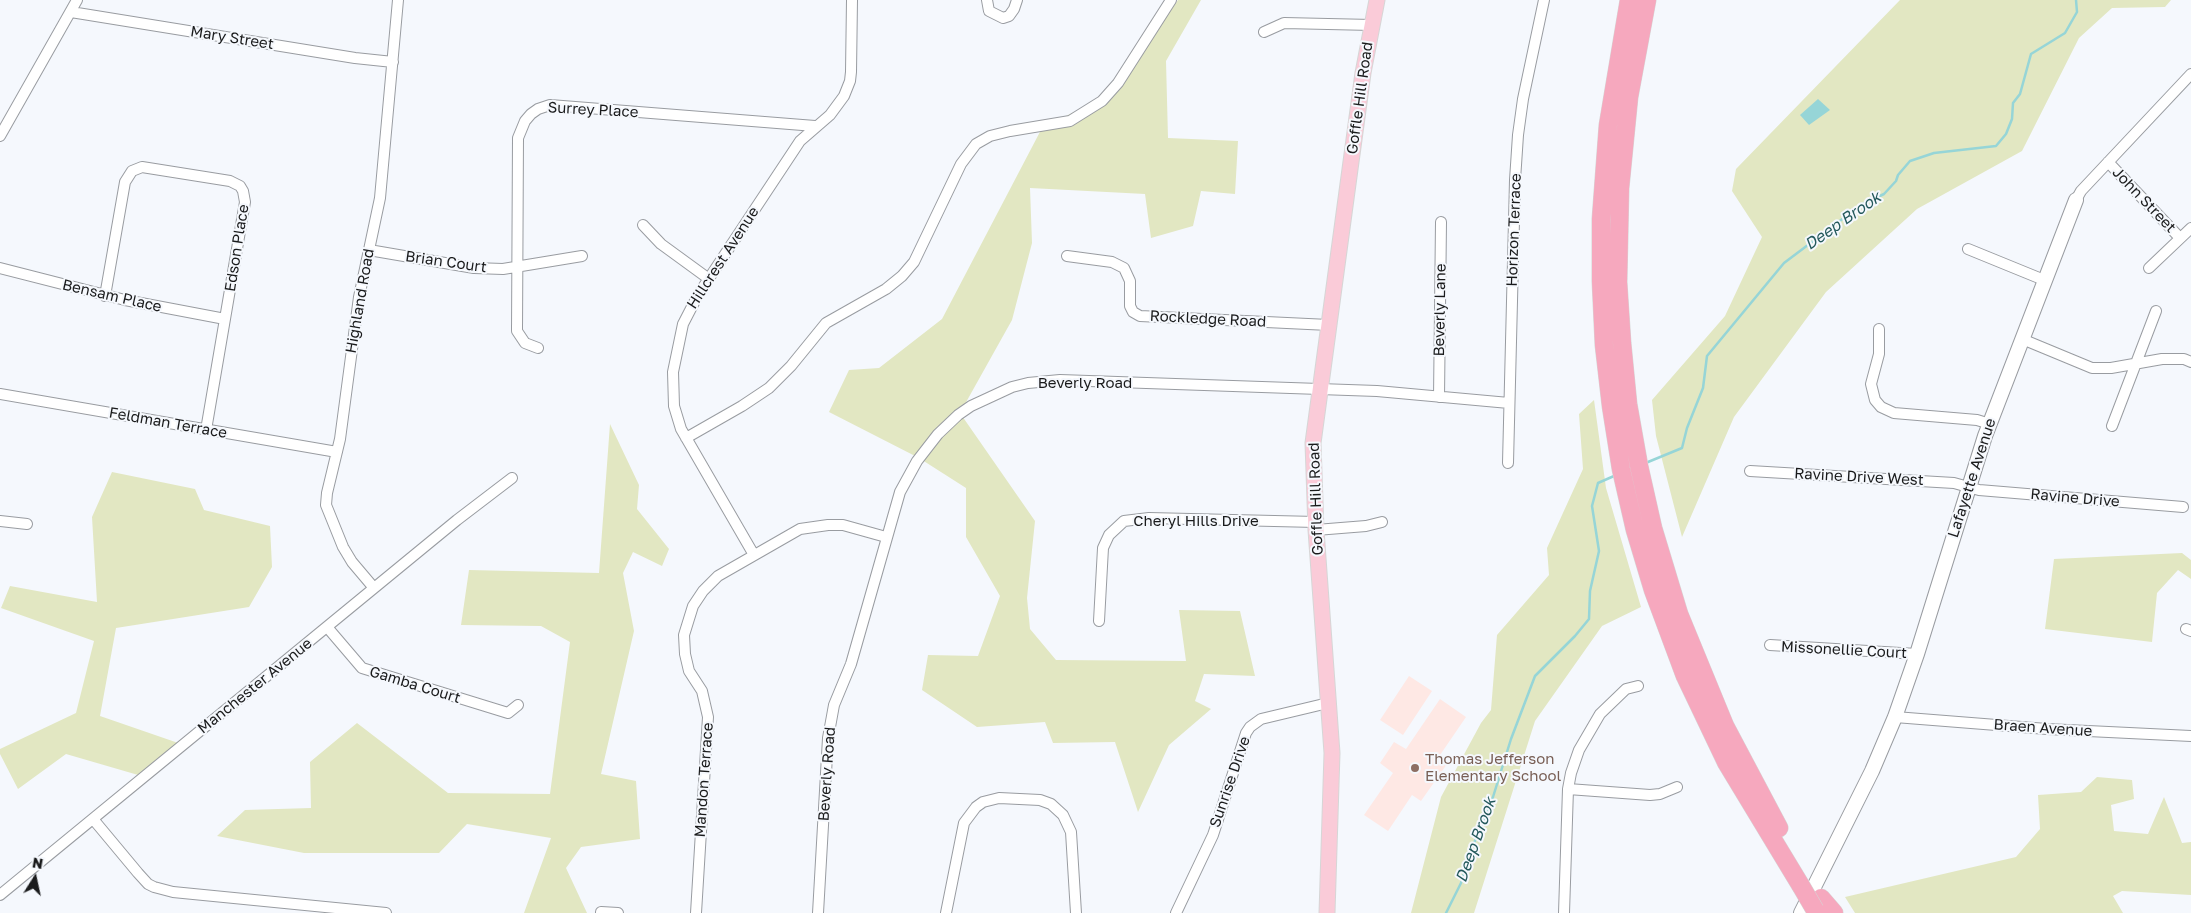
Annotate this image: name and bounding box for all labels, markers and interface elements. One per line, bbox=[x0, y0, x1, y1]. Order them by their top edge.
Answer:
street label: Mary Street bbox=[189, 23, 275, 53]
street label: Goffle Hill Road bbox=[1343, 41, 1377, 155]
street label: Surrey Place bbox=[547, 99, 639, 121]
street label: John Street bbox=[2108, 164, 2180, 236]
street label: Horizon Terrace bbox=[1503, 173, 1525, 287]
water label: Deep Brook bbox=[1801, 188, 1885, 254]
street label: Edson Place bbox=[221, 203, 253, 293]
street label: Hillcrest Avenue bbox=[683, 204, 763, 312]
street label: Highland Road bbox=[342, 247, 378, 355]
street label: Brian Court bbox=[404, 247, 488, 277]
street label: Beverly Lane bbox=[1430, 263, 1450, 357]
street label: Bensam Place bbox=[61, 276, 163, 316]
street label: Rockledge Road bbox=[1149, 307, 1267, 331]
street label: Beverly Road bbox=[1038, 374, 1132, 392]
street label: Feldman Terrace bbox=[108, 404, 228, 442]
street label: Lafayette Avenue bbox=[1944, 416, 2000, 540]
street label: Goffle Hill Road bbox=[1305, 442, 1327, 556]
street label: Ravine Drive West bbox=[1794, 465, 1924, 489]
street label: Ravine Drive bbox=[2030, 485, 2120, 511]
street label: Cheryl Hills Drive bbox=[1133, 512, 1259, 530]
street label: Manchester Avenue bbox=[194, 634, 316, 738]
street label: Missonellie Court bbox=[1780, 638, 1908, 662]
street label: Gamba Court bbox=[367, 663, 463, 707]
street label: Braen Avenue bbox=[1993, 716, 2093, 740]
street label: Mandon Terrace bbox=[691, 722, 717, 838]
street label: Beverly Road bbox=[815, 726, 839, 822]
street label: Sunrise Drive bbox=[1206, 734, 1254, 830]
place label: Thomas Jefferson Elementary School bbox=[1425, 750, 1561, 785]
marker: Thomas Jefferson Elementary School bbox=[1409, 762, 1421, 774]
water label: Deep Brook bbox=[1452, 795, 1500, 885]
north arrow bbox=[10, 853, 60, 903]
text: N bbox=[31, 853, 44, 872]

